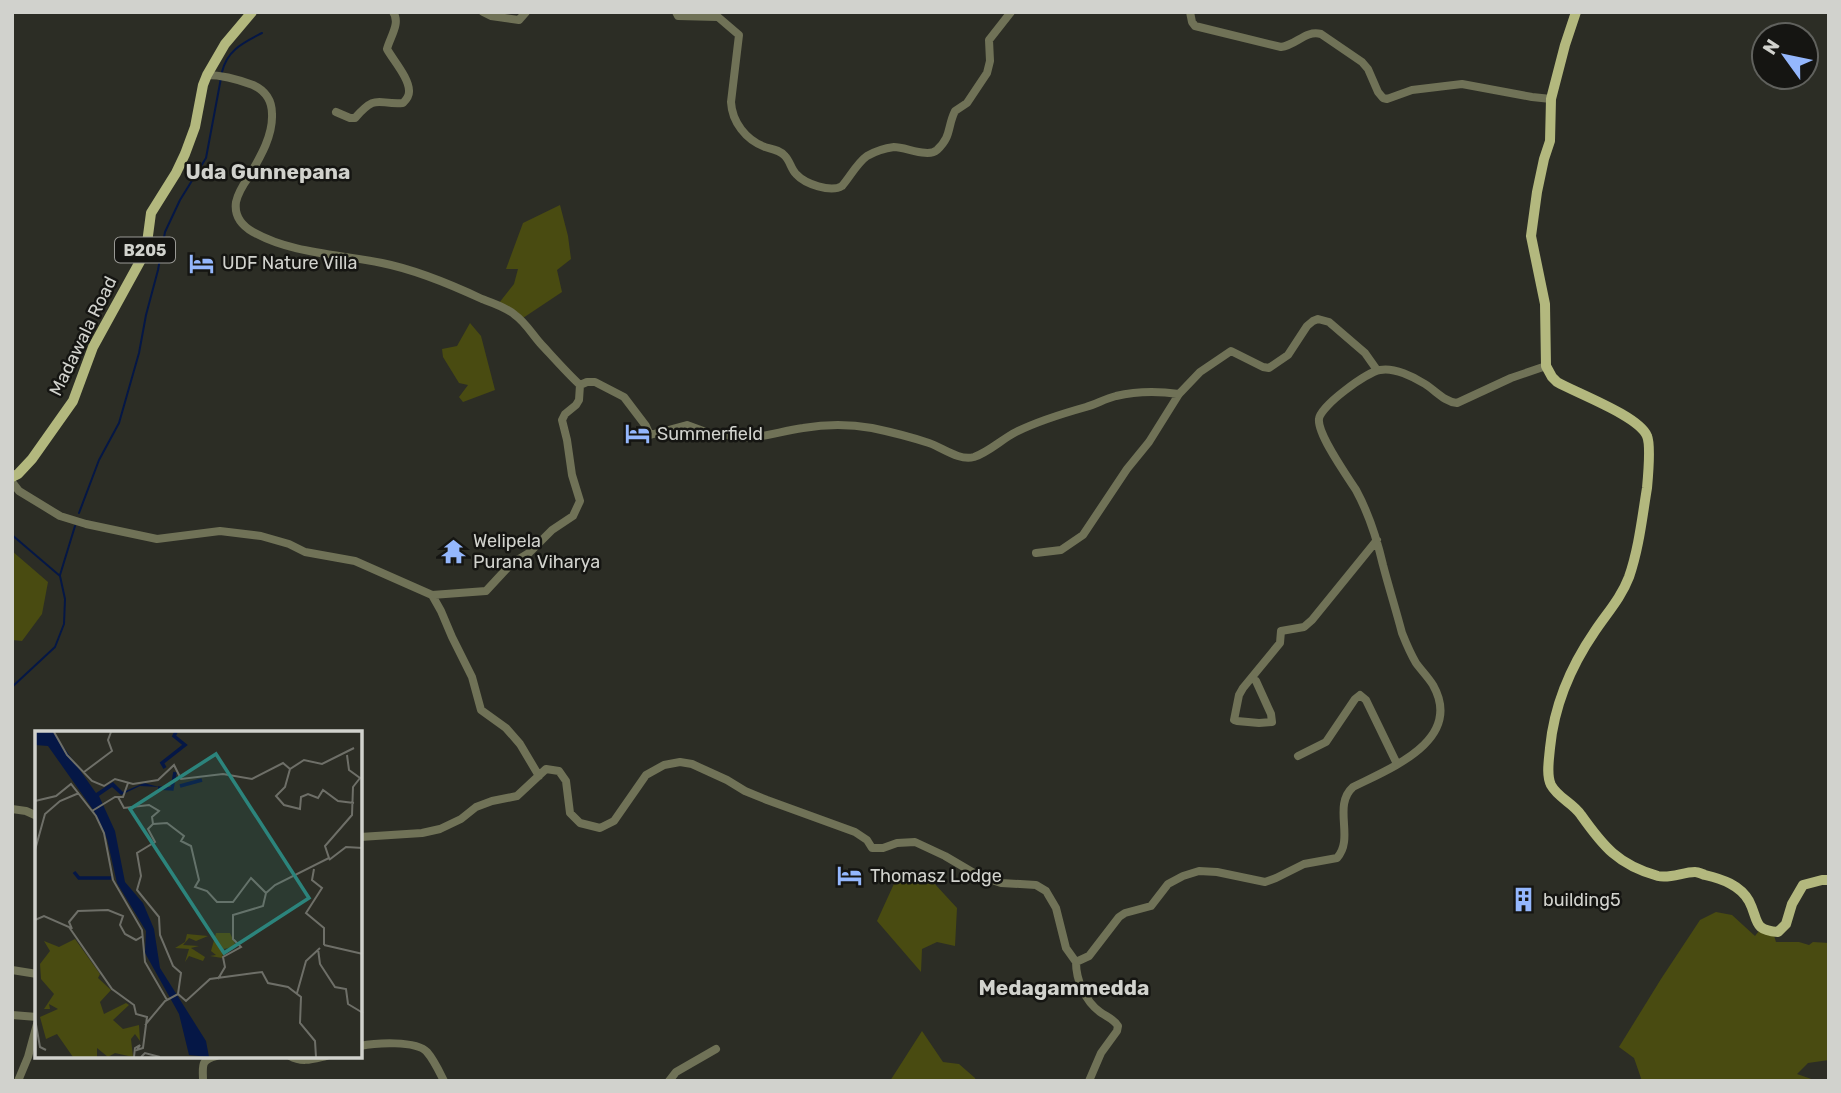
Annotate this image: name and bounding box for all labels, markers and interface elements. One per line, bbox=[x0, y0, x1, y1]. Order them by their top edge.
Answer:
north arrow bbox=[1750, 21, 1820, 91]
text: N bbox=[1758, 35, 1785, 59]
district label: Uda Gunnepana bbox=[186, 159, 350, 184]
road number: B205 bbox=[115, 238, 175, 262]
hotel icon: UDF Nature Villa bbox=[188, 249, 216, 277]
place label: UDF Nature Villa bbox=[222, 252, 357, 274]
street label: Madawala Road bbox=[45, 273, 121, 399]
hotel icon: Summerfield bbox=[623, 420, 651, 448]
place label: Summerfield bbox=[657, 423, 763, 445]
place label: Welipela Purana Viharya bbox=[473, 530, 600, 573]
temple icon: Welipela Purana Viharya bbox=[439, 537, 467, 565]
inset map bbox=[35, 731, 362, 1058]
hotel icon: Thomasz Lodge bbox=[836, 862, 864, 890]
place label: Thomasz Lodge bbox=[870, 865, 1002, 887]
building icon: building5 bbox=[1509, 886, 1537, 914]
place label: building5 bbox=[1543, 889, 1621, 911]
district label: Medagammedda bbox=[978, 975, 1150, 1000]

